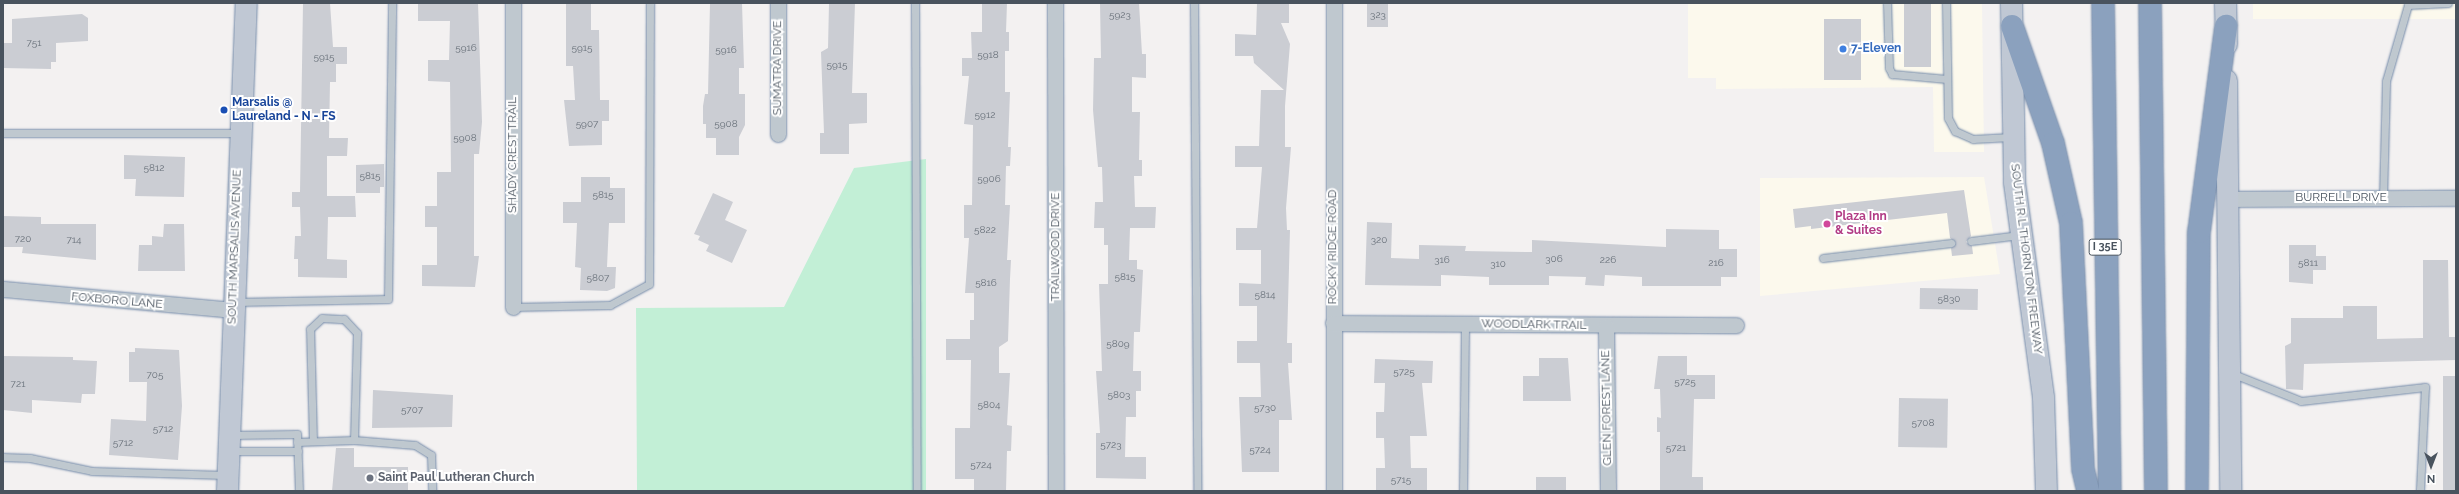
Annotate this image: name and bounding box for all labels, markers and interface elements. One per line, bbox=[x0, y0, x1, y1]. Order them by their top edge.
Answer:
house number: 5923 bbox=[1109, 9, 1131, 21]
house number: 323 bbox=[1370, 9, 1386, 21]
street label: SUMATRA DRIVE bbox=[771, 20, 785, 116]
house number: 751 bbox=[27, 37, 41, 49]
house number: 5916 bbox=[455, 42, 477, 54]
house number: 5915 bbox=[571, 42, 593, 54]
place label: 7-Eleven bbox=[1851, 42, 1901, 56]
house number: 5916 bbox=[715, 44, 737, 56]
marker: 7-Eleven bbox=[1838, 44, 1848, 54]
house number: 5918 bbox=[977, 49, 999, 61]
house number: 5915 bbox=[313, 51, 335, 63]
house number: 5915 bbox=[826, 59, 848, 71]
place label: Marsalis @ Laureland - N - FS bbox=[232, 96, 336, 124]
street label: SHADY CREST TRAIL bbox=[506, 96, 520, 214]
marker: Marsalis @ Laureland - N - FS bbox=[219, 105, 229, 115]
house number: 5912 bbox=[975, 109, 995, 121]
house number: 5907 bbox=[576, 118, 598, 130]
house number: 5908 bbox=[714, 118, 738, 130]
house number: 5908 bbox=[453, 132, 477, 144]
house number: 5812 bbox=[144, 162, 164, 174]
street label: SOUTH R L THORNTON FREEWAY bbox=[2007, 163, 2045, 355]
street label: SOUTH MARSALIS AVENUE bbox=[225, 169, 245, 325]
house number: 5815 bbox=[359, 170, 381, 182]
house number: 5906 bbox=[977, 173, 1001, 185]
house number: 5815 bbox=[592, 189, 614, 201]
street label: ROCKY RIDGE ROAD bbox=[1326, 189, 1340, 305]
street label: BURRELL DRIVE bbox=[2295, 191, 2387, 205]
street label: TRAILWOOD DRIVE bbox=[1049, 193, 1063, 301]
place label: Plaza Inn & Suites bbox=[1835, 210, 1887, 238]
marker: Plaza Inn & Suites bbox=[1822, 219, 1832, 229]
house number: 5822 bbox=[974, 224, 996, 236]
house number: 720 bbox=[15, 233, 31, 245]
house number: 714 bbox=[66, 234, 82, 246]
house number: 320 bbox=[1371, 234, 1387, 246]
road number: I 35E bbox=[2088, 238, 2122, 256]
house number: 306 bbox=[1545, 253, 1563, 265]
house number: 316 bbox=[1434, 254, 1450, 266]
house number: 226 bbox=[1600, 254, 1616, 266]
house number: 216 bbox=[1708, 257, 1724, 269]
house number: 5811 bbox=[2298, 257, 2318, 269]
house number: 310 bbox=[1490, 258, 1506, 270]
house number: 5815 bbox=[1114, 271, 1136, 283]
house number: 5807 bbox=[587, 272, 609, 284]
house number: 5816 bbox=[975, 277, 997, 289]
house number: 5814 bbox=[1254, 289, 1276, 301]
street label: FOXBORO LANE bbox=[71, 290, 163, 312]
house number: 5830 bbox=[1938, 293, 1960, 305]
street label: WOODLARK TRAIL bbox=[1481, 317, 1587, 333]
house number: 5809 bbox=[1106, 338, 1130, 350]
street label: GLEN FOREST LANE bbox=[1599, 350, 1615, 466]
house number: 5725 bbox=[1393, 366, 1415, 378]
house number: 705 bbox=[147, 369, 163, 381]
house number: 5725 bbox=[1674, 376, 1696, 388]
house number: 721 bbox=[11, 378, 25, 390]
house number: 5803 bbox=[1108, 389, 1130, 401]
house number: 5804 bbox=[978, 399, 1000, 411]
house number: 5730 bbox=[1254, 402, 1276, 414]
house number: 5707 bbox=[401, 404, 423, 416]
house number: 5708 bbox=[1912, 417, 1934, 429]
house number: 5712 bbox=[153, 423, 173, 435]
house number: 5712 bbox=[113, 437, 133, 449]
house number: 5723 bbox=[1100, 439, 1122, 451]
house number: 5721 bbox=[1666, 442, 1686, 454]
house number: 5724 bbox=[1249, 444, 1271, 456]
north arrow bbox=[2411, 446, 2451, 486]
house number: 5724 bbox=[970, 459, 992, 471]
place label: Saint Paul Lutheran Church bbox=[378, 471, 535, 485]
text: N bbox=[2427, 472, 2435, 485]
marker: Saint Paul Lutheran Church bbox=[365, 473, 375, 483]
house number: 5715 bbox=[1391, 474, 1411, 486]

